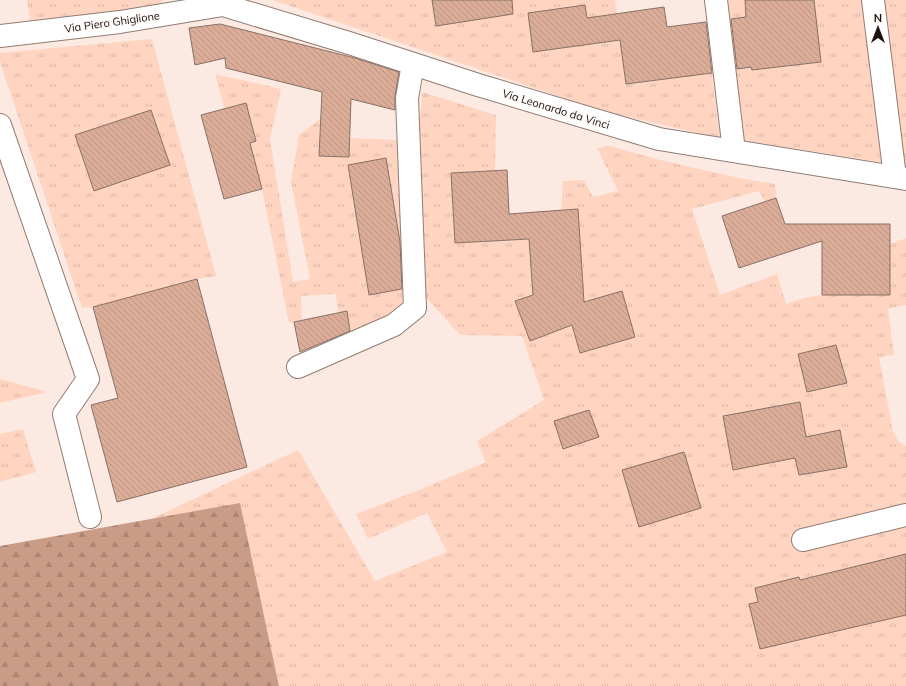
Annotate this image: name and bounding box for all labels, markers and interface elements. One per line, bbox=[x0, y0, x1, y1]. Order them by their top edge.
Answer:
street label: Via Piero Ghiglione bbox=[63, 8, 161, 36]
north arrow bbox=[858, 8, 898, 48]
text: N bbox=[874, 11, 882, 25]
street label: Via Leonardo da Vinci bbox=[501, 86, 611, 132]

